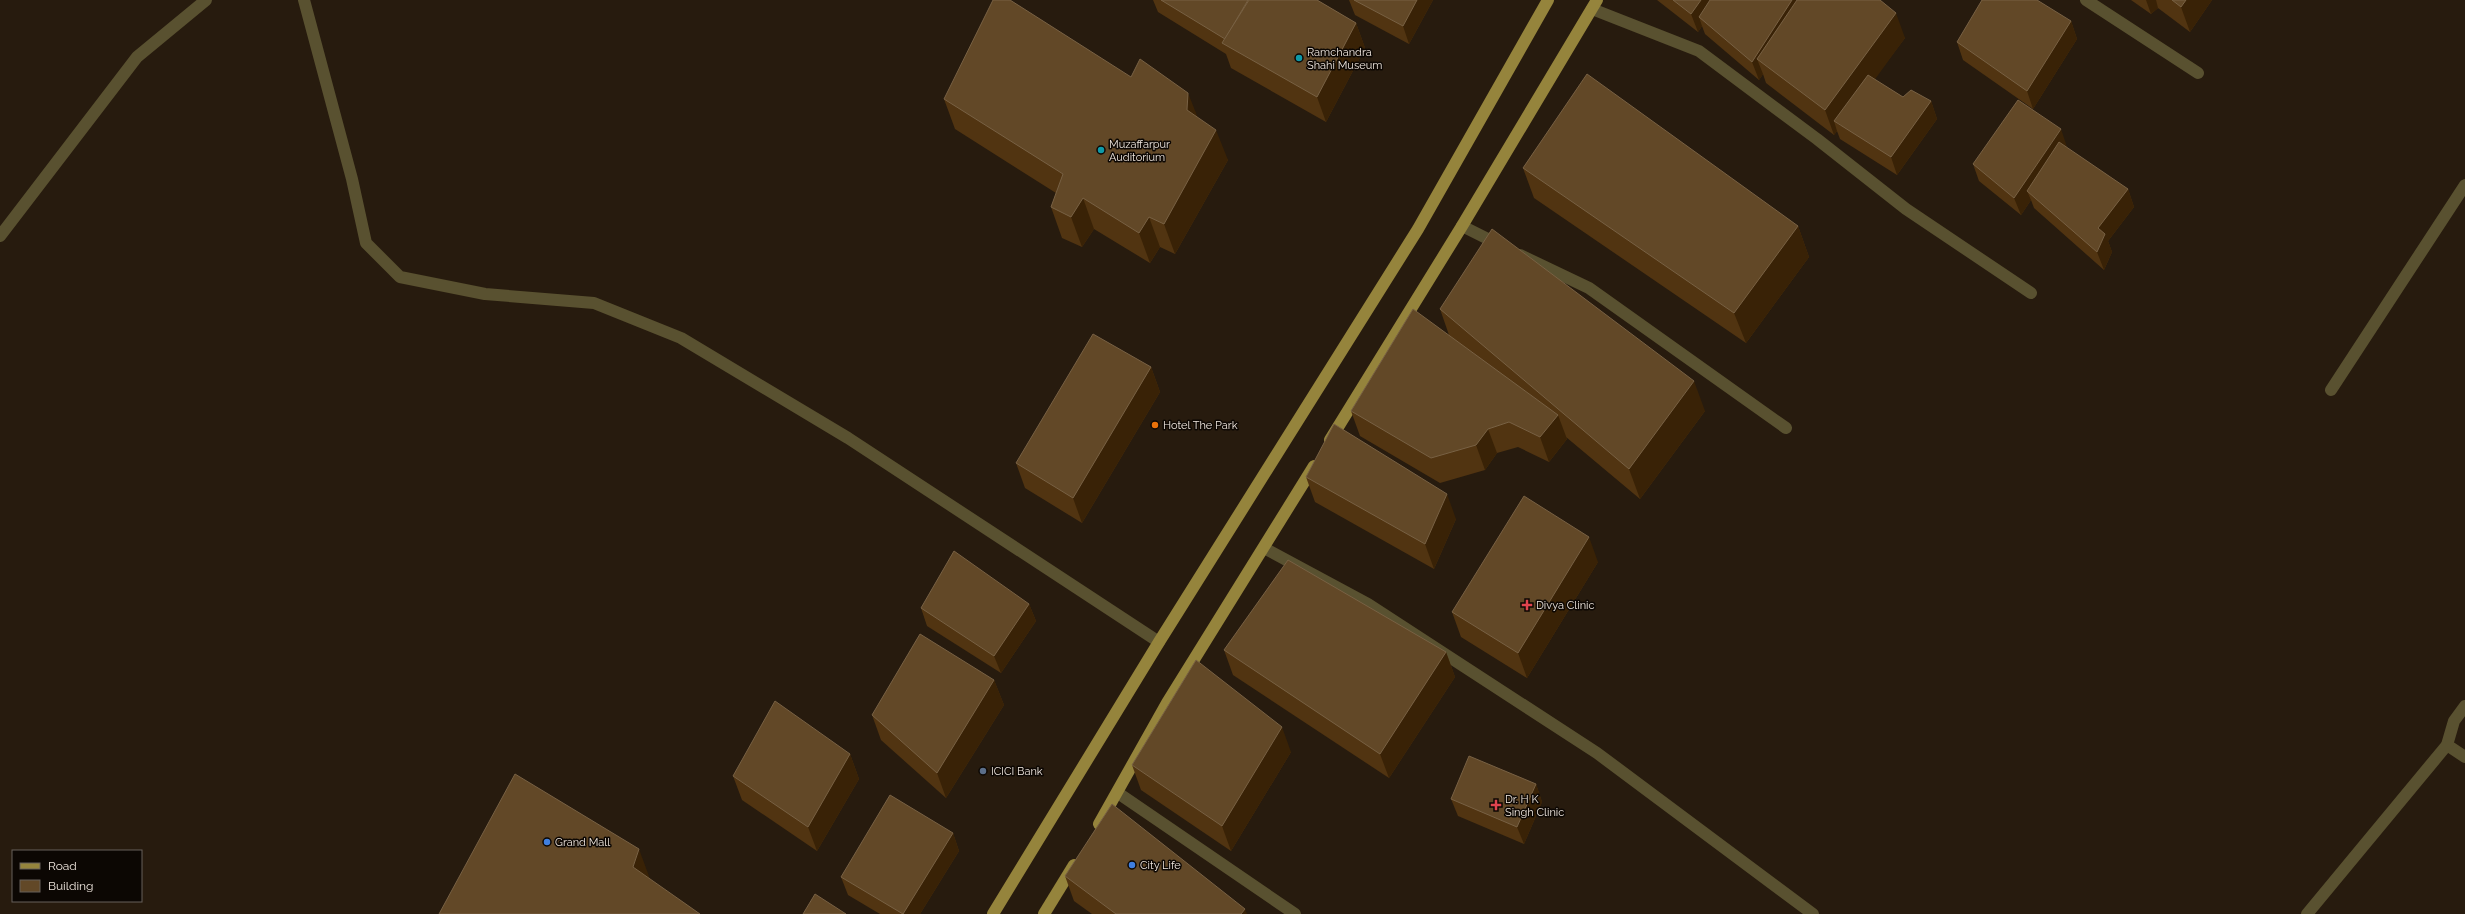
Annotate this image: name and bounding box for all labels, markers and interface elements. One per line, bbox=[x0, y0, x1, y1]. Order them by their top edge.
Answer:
place label: Ramchandra Shahi Museum bbox=[1307, 46, 1382, 72]
marker: Ramchandra Shahi Museum bbox=[1294, 53, 1304, 63]
place label: Muzaffarpur Auditorium bbox=[1109, 138, 1170, 164]
marker: Muzaffarpur Auditorium bbox=[1096, 145, 1106, 155]
place label: Hotel The Park bbox=[1163, 419, 1238, 432]
marker: Hotel The Park bbox=[1150, 420, 1160, 430]
marker: Divya Clinic bbox=[1521, 599, 1533, 611]
place label: Divya Clinic bbox=[1536, 599, 1595, 612]
place label: ICICI Bank bbox=[991, 765, 1043, 778]
marker: ICICI Bank bbox=[978, 766, 988, 776]
place label: Dr. H K Singh Clinic bbox=[1505, 793, 1564, 819]
marker: Dr. H K Singh Clinic bbox=[1490, 799, 1502, 811]
place label: Grand Mall bbox=[555, 836, 610, 849]
marker: Grand Mall bbox=[542, 837, 552, 847]
legend bbox=[12, 850, 142, 902]
text: Road bbox=[48, 859, 77, 873]
place label: City Life bbox=[1140, 859, 1181, 872]
marker: City Life bbox=[1127, 860, 1137, 870]
text: Building bbox=[48, 879, 94, 893]

